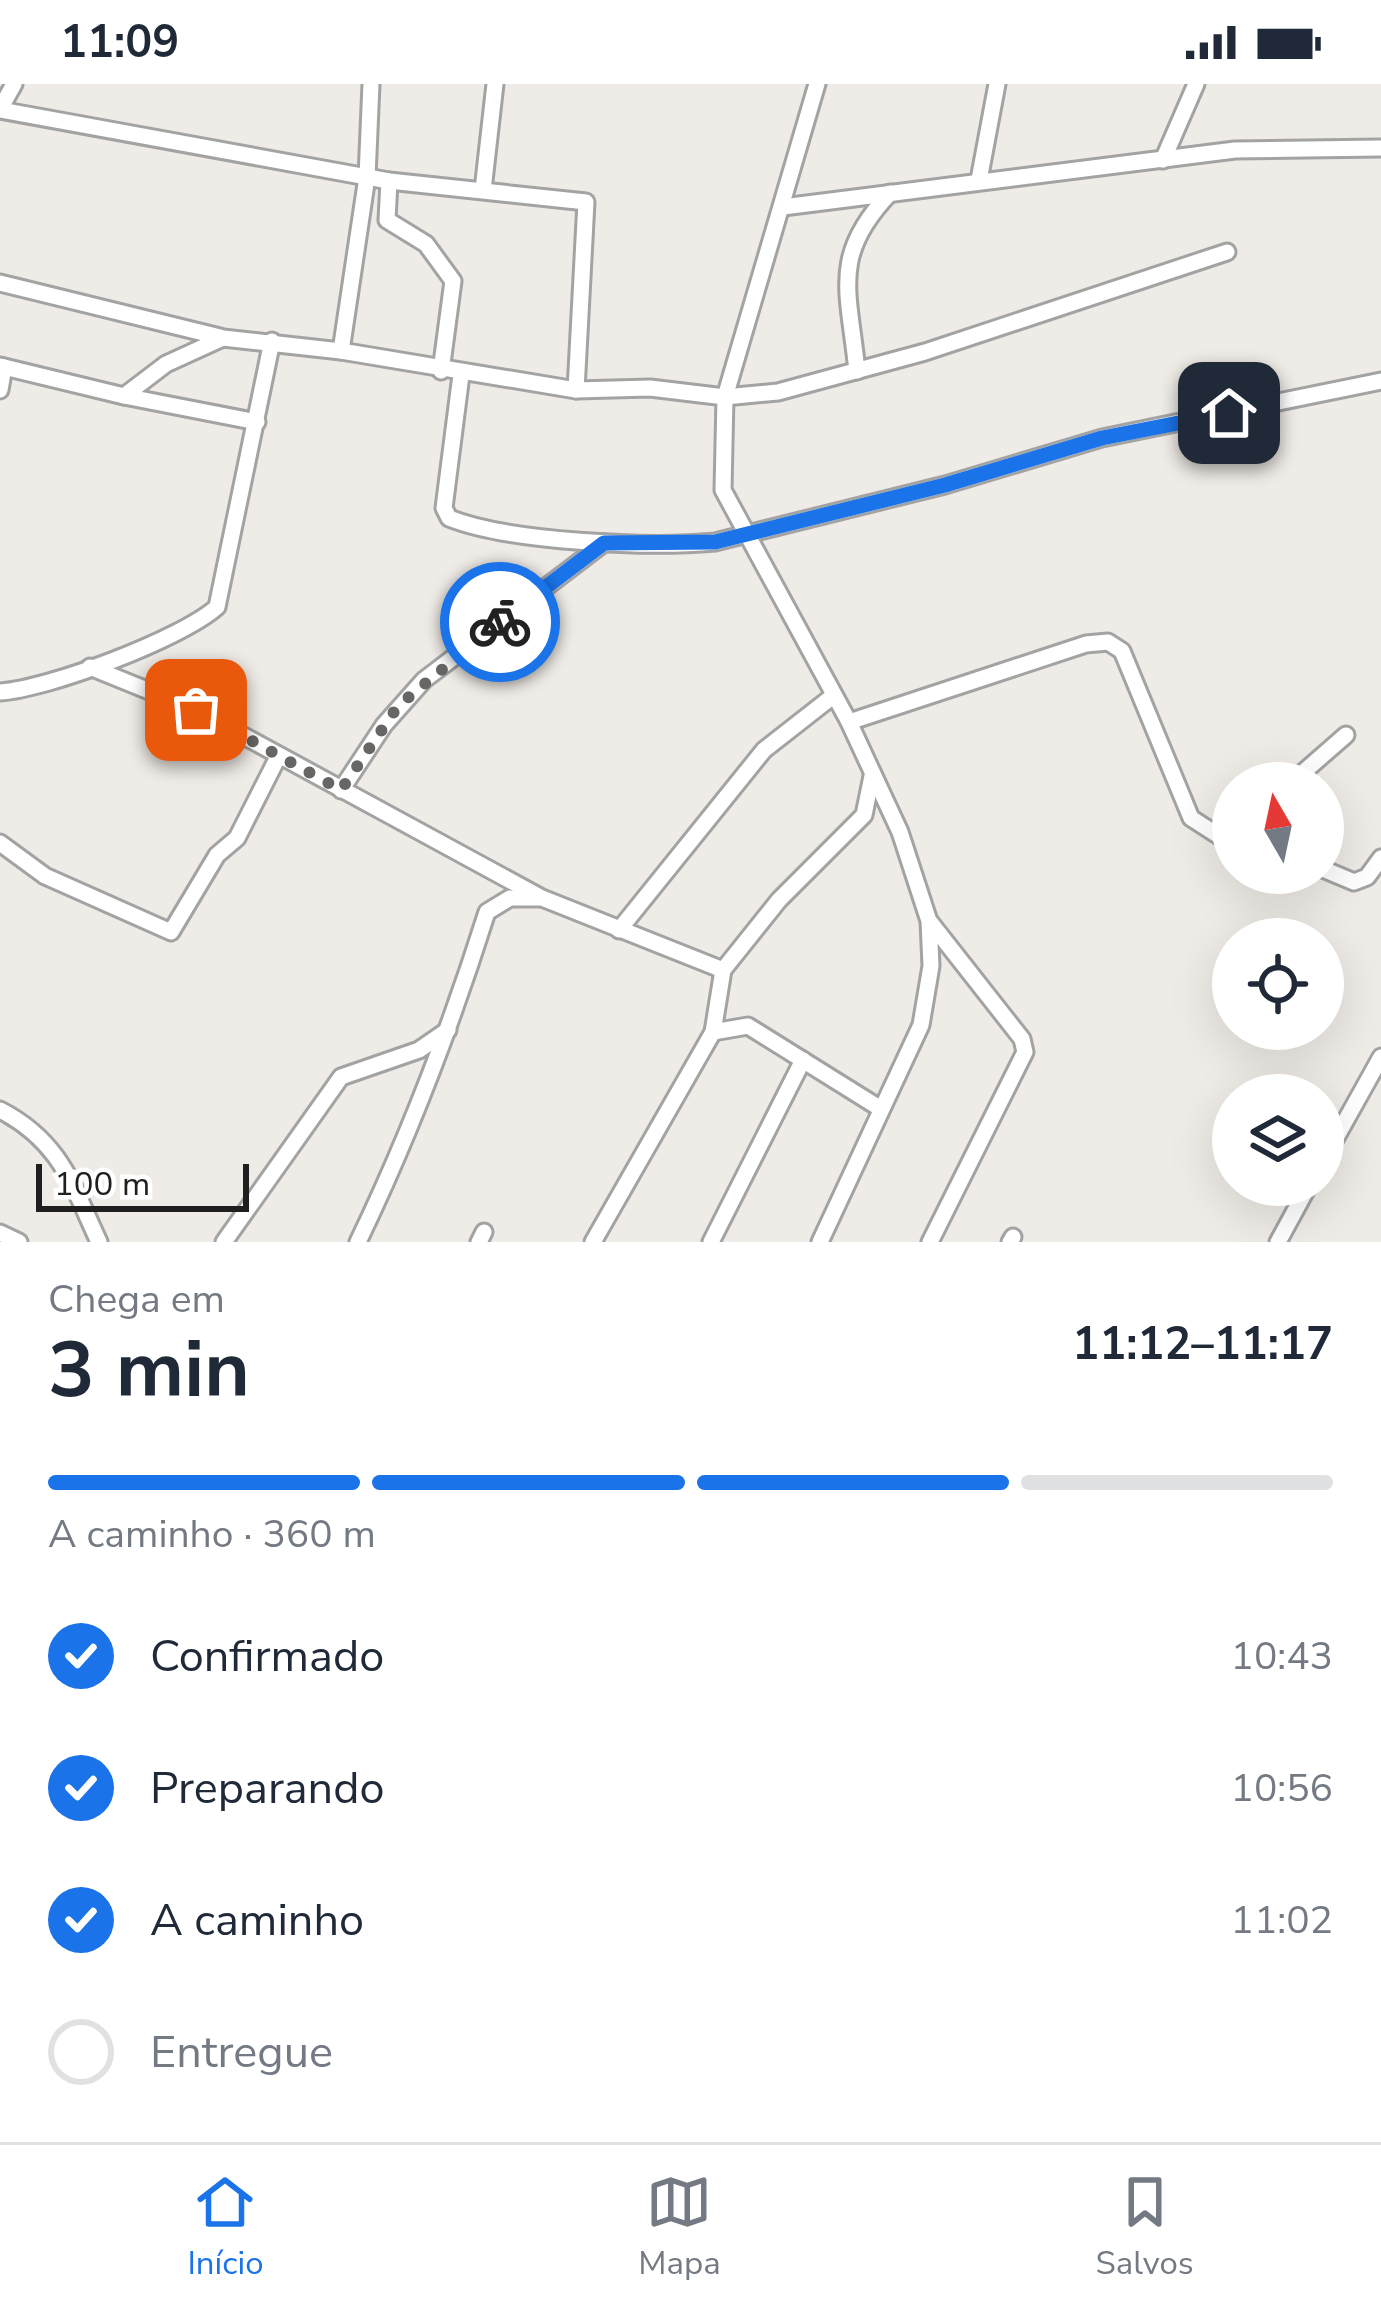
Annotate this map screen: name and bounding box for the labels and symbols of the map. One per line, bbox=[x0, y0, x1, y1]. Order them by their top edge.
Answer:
pin bbox=[1178, 362, 1280, 464]
courier bbox=[440, 562, 560, 682]
pin bbox=[145, 659, 247, 761]
north arrow bbox=[1212, 762, 1344, 894]
scale bar bbox=[36, 1158, 249, 1211]

